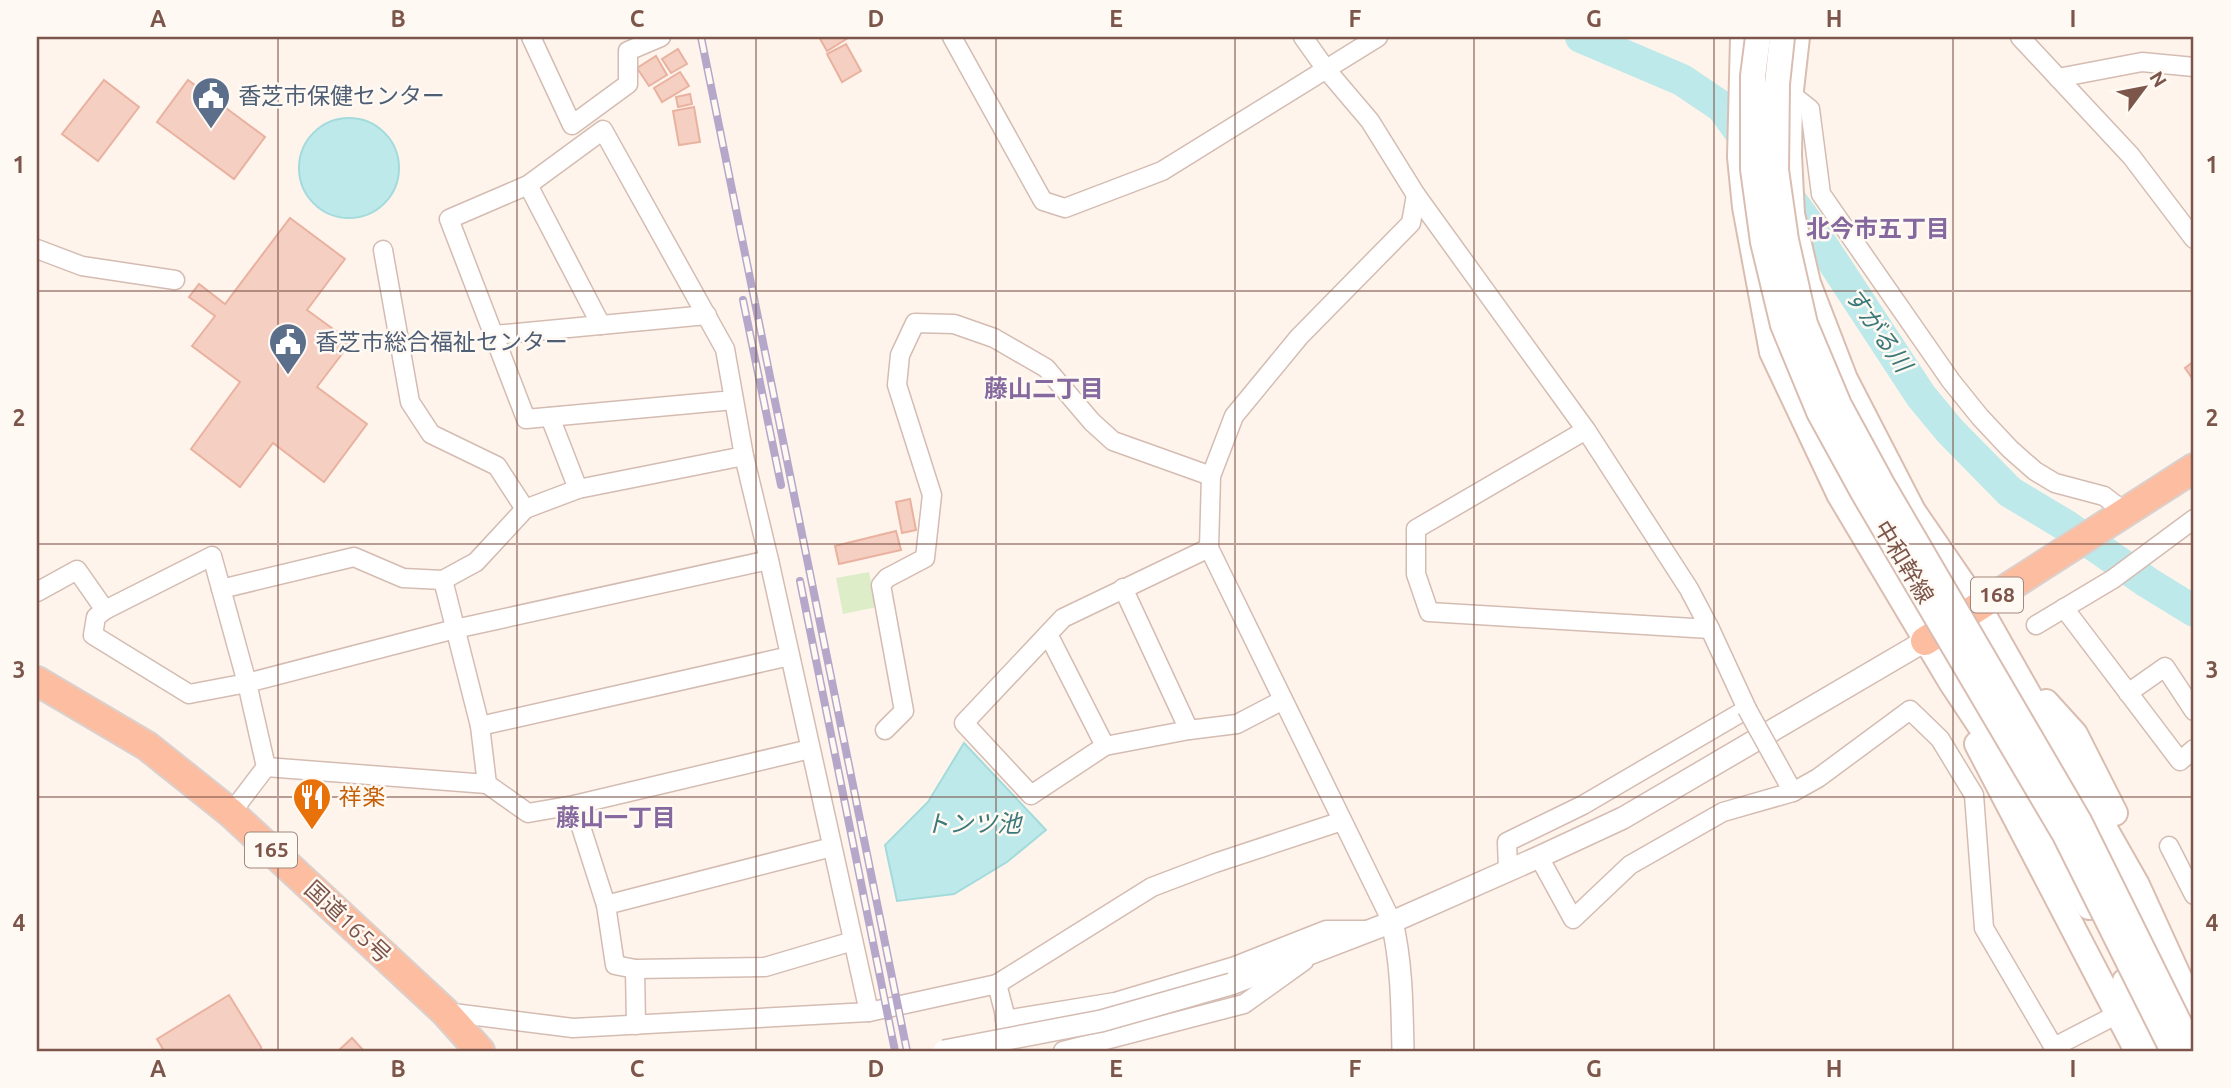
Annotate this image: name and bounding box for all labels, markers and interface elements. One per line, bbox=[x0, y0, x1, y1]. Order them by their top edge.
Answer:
text: A bbox=[150, 6, 166, 31]
text: B bbox=[390, 6, 406, 31]
text: C bbox=[630, 6, 645, 31]
text: D bbox=[868, 6, 884, 31]
text: E bbox=[1109, 6, 1123, 31]
text: F bbox=[1349, 6, 1362, 31]
text: G bbox=[1586, 6, 1602, 31]
text: H bbox=[1826, 6, 1842, 31]
text: I bbox=[2070, 6, 2076, 31]
north arrow bbox=[2108, 52, 2178, 122]
text: N bbox=[2145, 67, 2172, 91]
public building icon: 香芝市保健センター bbox=[190, 75, 232, 130]
place label: 香芝市保健センター bbox=[238, 83, 445, 108]
text: 1 bbox=[13, 152, 25, 177]
text: 1 bbox=[2206, 152, 2218, 177]
district label: 北今市五丁目 bbox=[1806, 215, 1950, 242]
water label: すがる川 bbox=[1840, 283, 1919, 379]
public building icon: 香芝市総合福祉センター bbox=[267, 321, 309, 376]
place label: 香芝市総合福祉センター bbox=[315, 329, 568, 354]
district label: 藤山二丁目 bbox=[984, 375, 1104, 402]
text: 2 bbox=[13, 405, 25, 430]
text: 2 bbox=[2206, 405, 2218, 430]
street label: 中和幹線 bbox=[1870, 516, 1939, 608]
road number: 168 bbox=[1971, 578, 2023, 612]
text: 3 bbox=[13, 657, 25, 682]
text: 3 bbox=[2206, 657, 2218, 682]
restaurant icon: 祥楽 bbox=[291, 776, 333, 831]
place label: 祥楽 bbox=[339, 784, 385, 809]
district label: 藤山一丁目 bbox=[556, 804, 676, 831]
water label: トンツ池 bbox=[925, 810, 1023, 837]
road number: 165 bbox=[245, 832, 297, 868]
street label: 国道165号 bbox=[300, 876, 396, 968]
text: 4 bbox=[13, 910, 26, 935]
text: 4 bbox=[2206, 910, 2219, 935]
text: A bbox=[150, 1056, 166, 1081]
text: B bbox=[390, 1056, 406, 1081]
text: C bbox=[630, 1056, 645, 1081]
text: D bbox=[868, 1056, 884, 1081]
text: E bbox=[1109, 1056, 1123, 1081]
text: F bbox=[1349, 1056, 1362, 1081]
text: G bbox=[1586, 1056, 1602, 1081]
text: H bbox=[1826, 1056, 1842, 1081]
text: I bbox=[2070, 1056, 2076, 1081]

